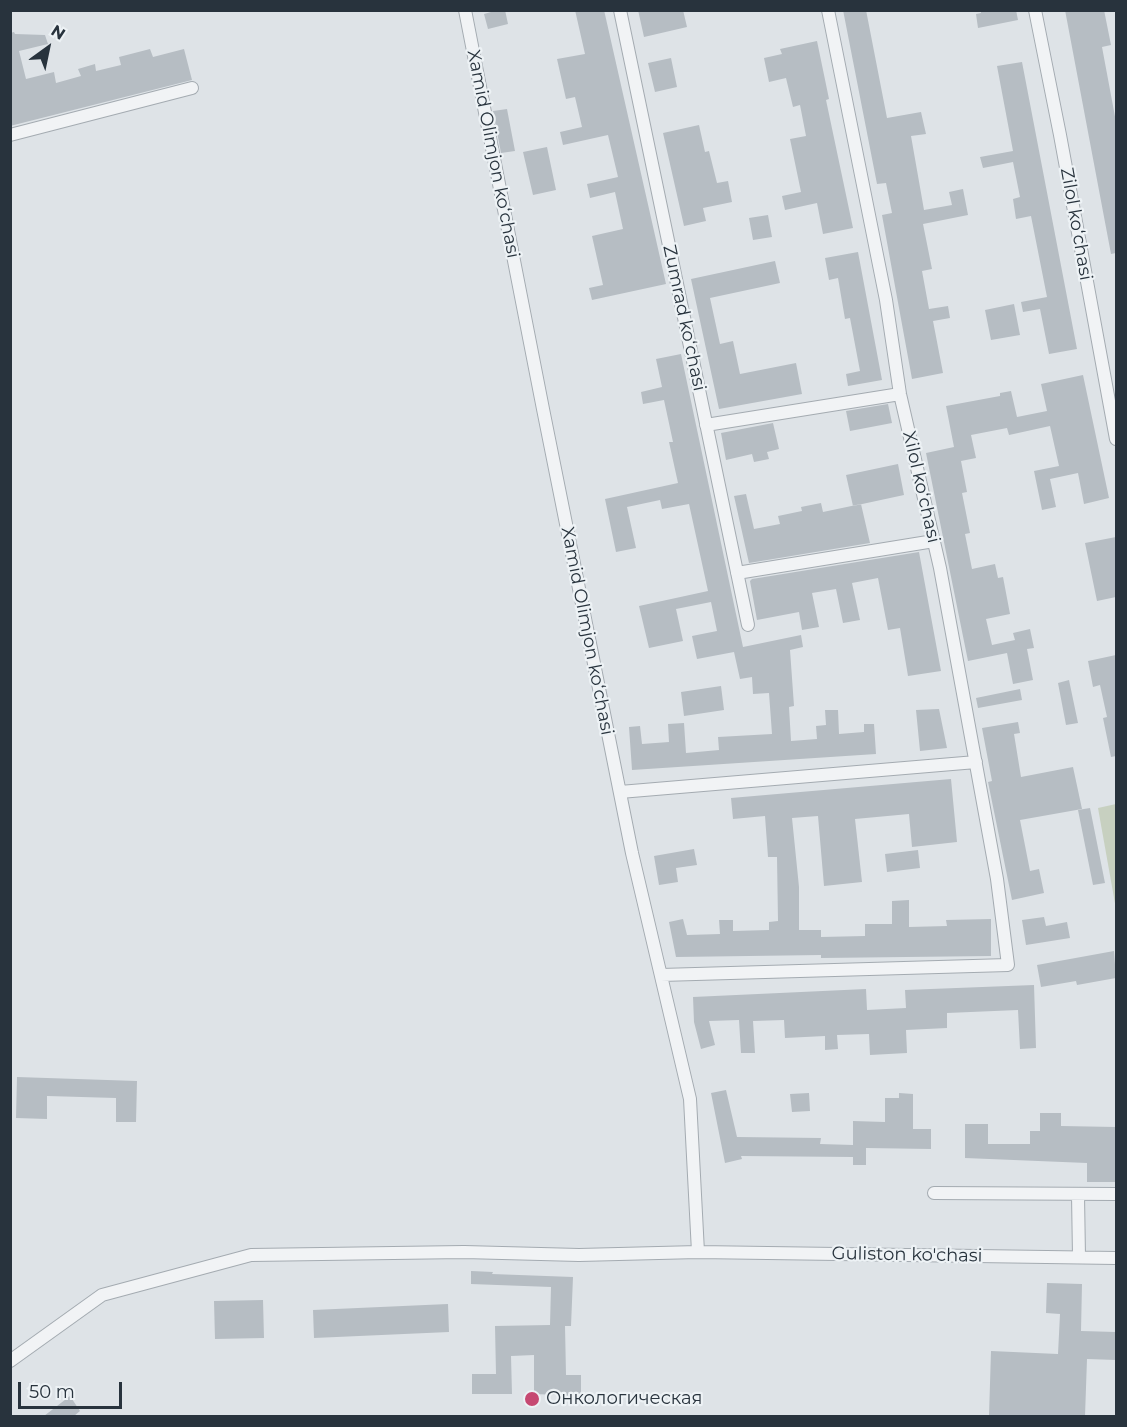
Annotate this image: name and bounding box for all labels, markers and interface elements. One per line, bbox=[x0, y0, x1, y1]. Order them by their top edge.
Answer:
north arrow bbox=[18, 18, 78, 78]
text: N bbox=[47, 21, 69, 44]
street label: Xamid Olimjon koʻchasi bbox=[462, 48, 524, 260]
street label: Zilol koʻchasi bbox=[1055, 166, 1097, 282]
street label: Zumrad koʻchasi bbox=[658, 243, 710, 393]
street label: Xilol koʻchasi bbox=[898, 429, 944, 545]
street label: Xamid Olimjon koʻchasi bbox=[556, 525, 618, 737]
street label: Guliston ko'chasi bbox=[831, 1243, 983, 1267]
scale bar bbox=[21, 1370, 124, 1408]
text: 50 m bbox=[29, 1381, 75, 1403]
place label: Онкологическая bbox=[546, 1388, 702, 1410]
marker: Онкологическая bbox=[523, 1390, 541, 1408]

